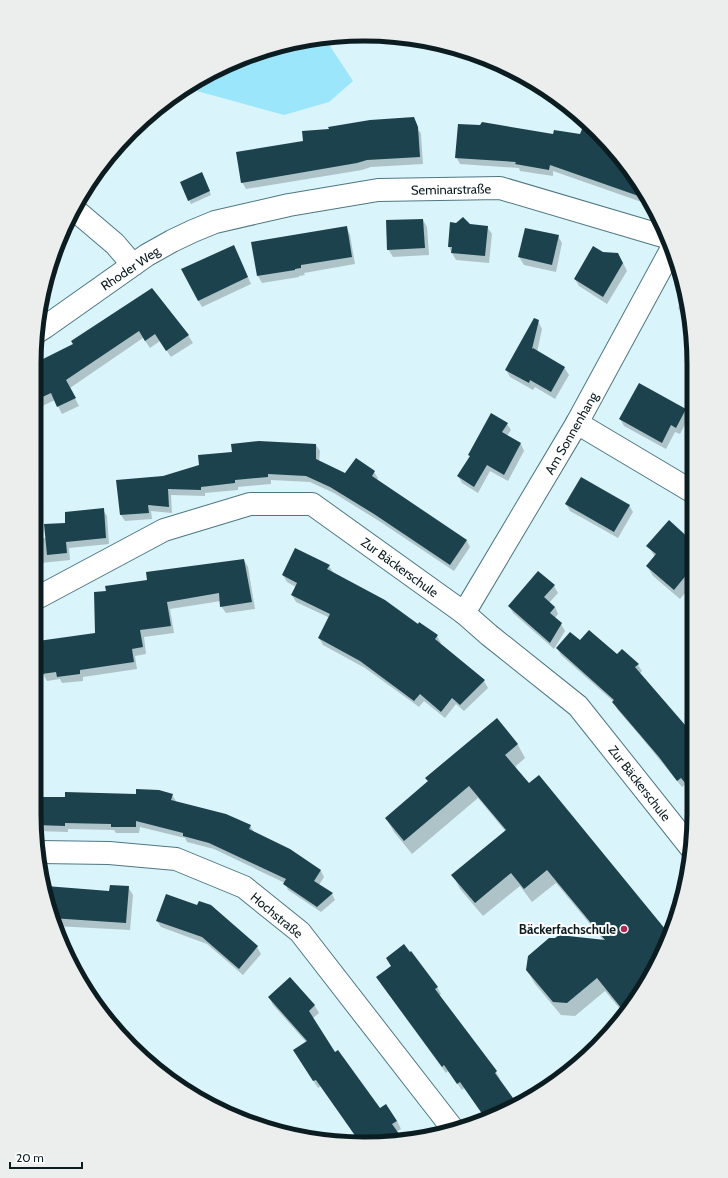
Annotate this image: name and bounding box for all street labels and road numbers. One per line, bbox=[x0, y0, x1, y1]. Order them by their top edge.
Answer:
street label: Seminarstraße bbox=[411, 180, 492, 198]
street label: Rhoder Weg bbox=[97, 242, 163, 294]
street label: Am Sonnenhang bbox=[541, 388, 601, 477]
street label: Zur Bäckerschule bbox=[358, 534, 442, 601]
street label: Zur Bäckerschule bbox=[606, 742, 675, 824]
street label: Hochstraße bbox=[248, 889, 307, 942]

